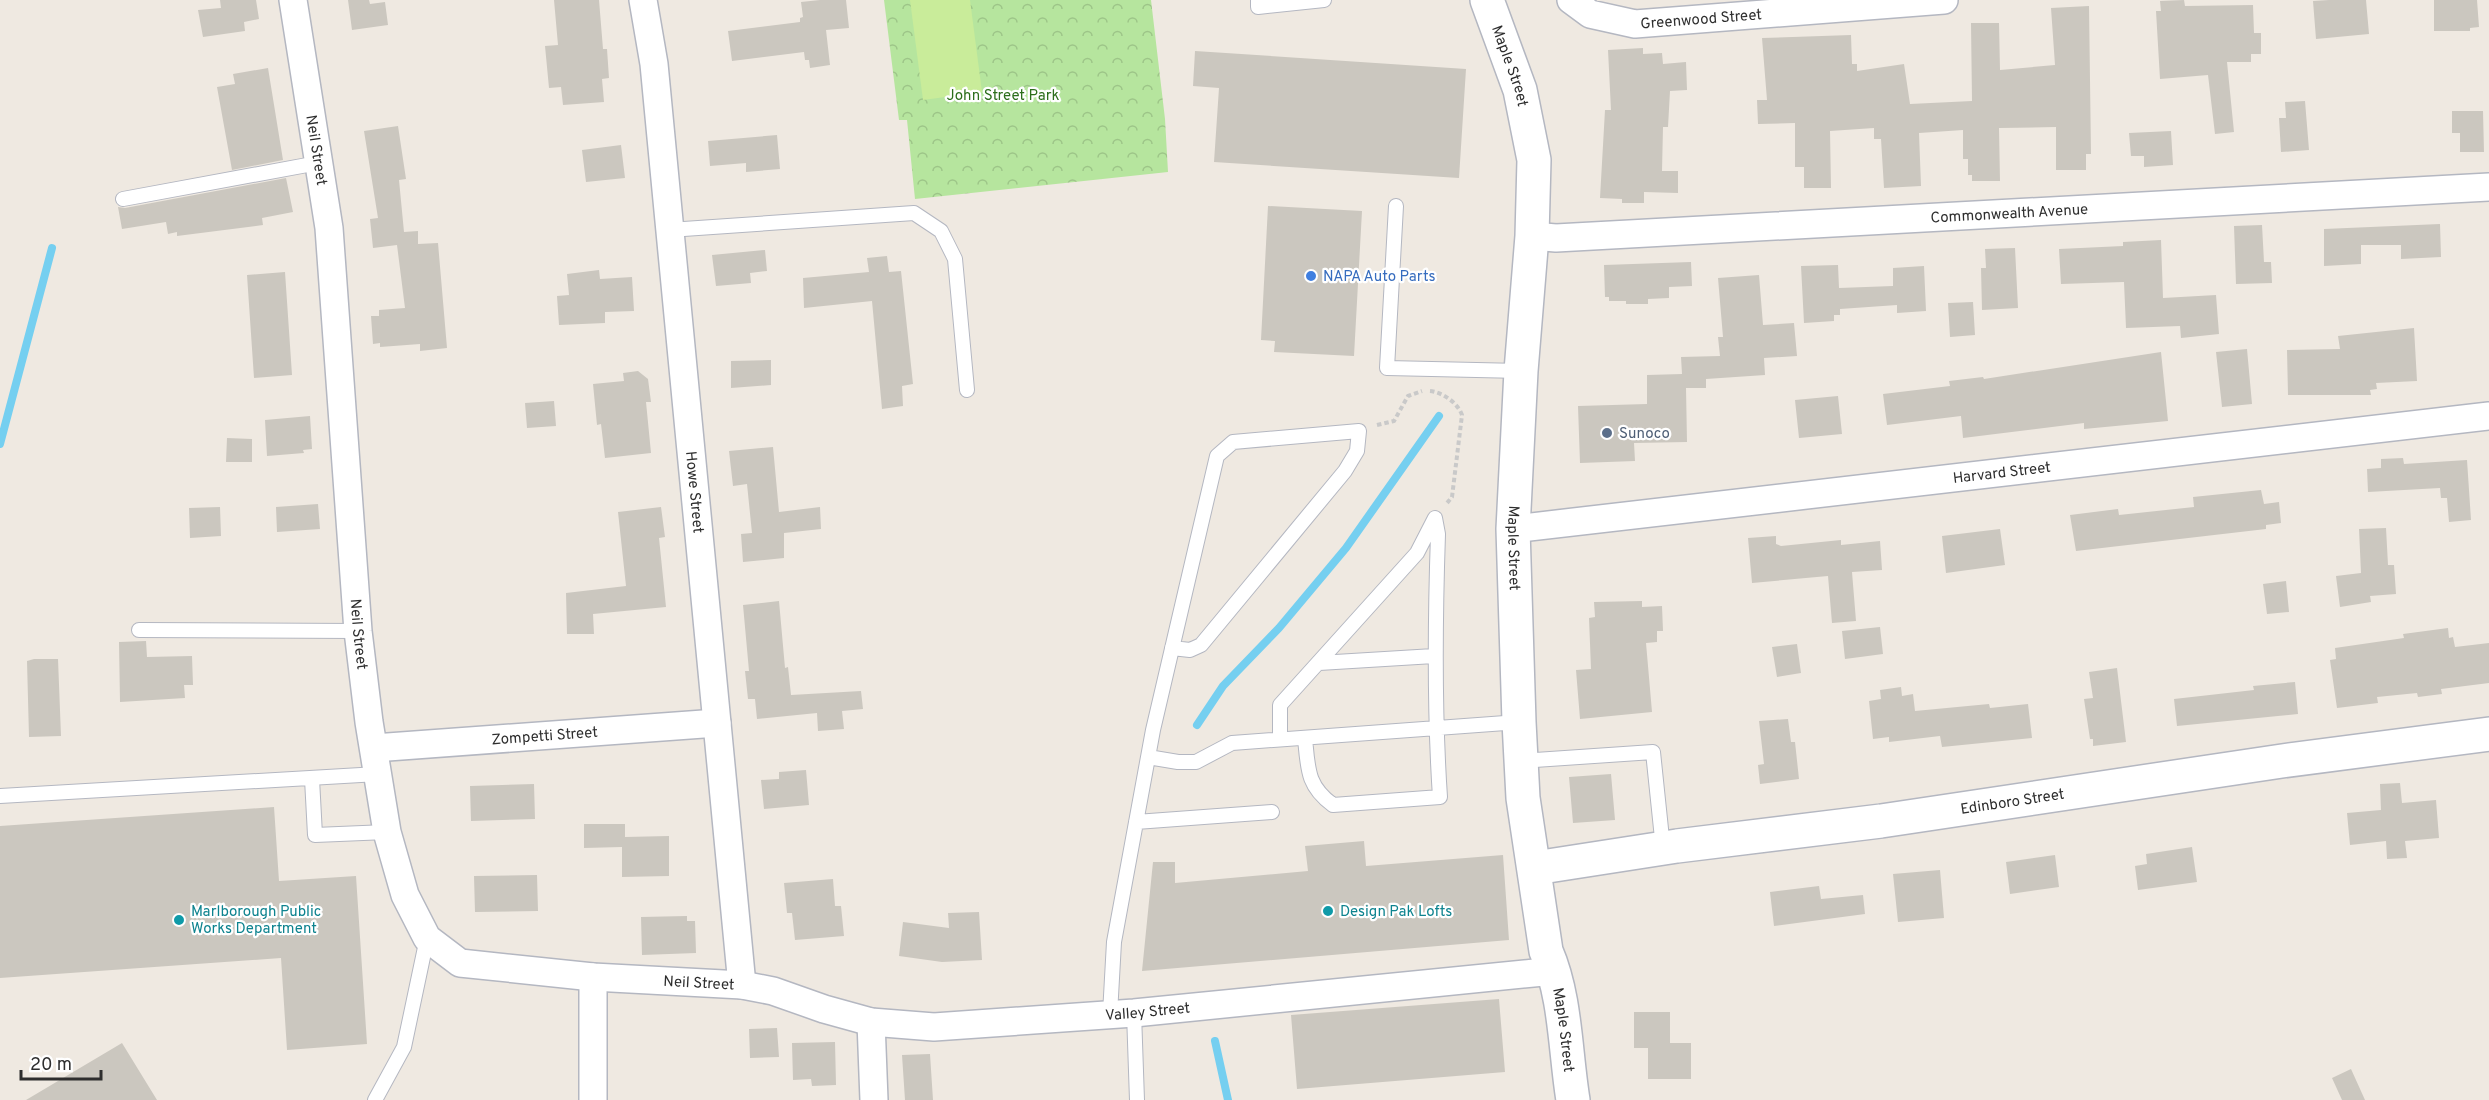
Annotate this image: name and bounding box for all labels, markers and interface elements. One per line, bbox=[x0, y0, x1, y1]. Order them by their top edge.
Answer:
street label: Greenwood Street bbox=[1640, 6, 1763, 35]
street label: Maple Street bbox=[1486, 23, 1531, 109]
park label: John Street Park bbox=[947, 87, 1060, 106]
street label: Neil Street bbox=[300, 114, 330, 187]
street label: Commonwealth Avenue bbox=[1930, 201, 2089, 229]
place label: NAPA Auto Parts bbox=[1323, 268, 1435, 287]
marker: NAPA Auto Parts bbox=[1304, 269, 1318, 283]
place label: Sunoco bbox=[1619, 425, 1670, 444]
marker: Sunoco bbox=[1600, 426, 1614, 440]
street label: Howe Street bbox=[680, 450, 707, 534]
street label: Harvard Street bbox=[1952, 459, 2052, 489]
street label: Maple Street bbox=[1502, 505, 1523, 591]
street label: Neil Street bbox=[345, 598, 371, 671]
street label: Zompetti Street bbox=[491, 724, 599, 750]
street label: Edinboro Street bbox=[1959, 786, 2066, 820]
place label: Marlborough Public Works Department bbox=[191, 903, 321, 939]
place label: Design Pak Lofts bbox=[1340, 903, 1452, 922]
marker: Design Pak Lofts bbox=[1321, 904, 1335, 918]
marker: Marlborough Public Works Department bbox=[172, 913, 186, 927]
street label: Neil Street bbox=[663, 973, 735, 996]
street label: Maple Street bbox=[1547, 986, 1577, 1073]
street label: Valley Street bbox=[1105, 999, 1191, 1026]
scale bar bbox=[21, 1043, 100, 1081]
text: 20 m bbox=[30, 1054, 72, 1077]

